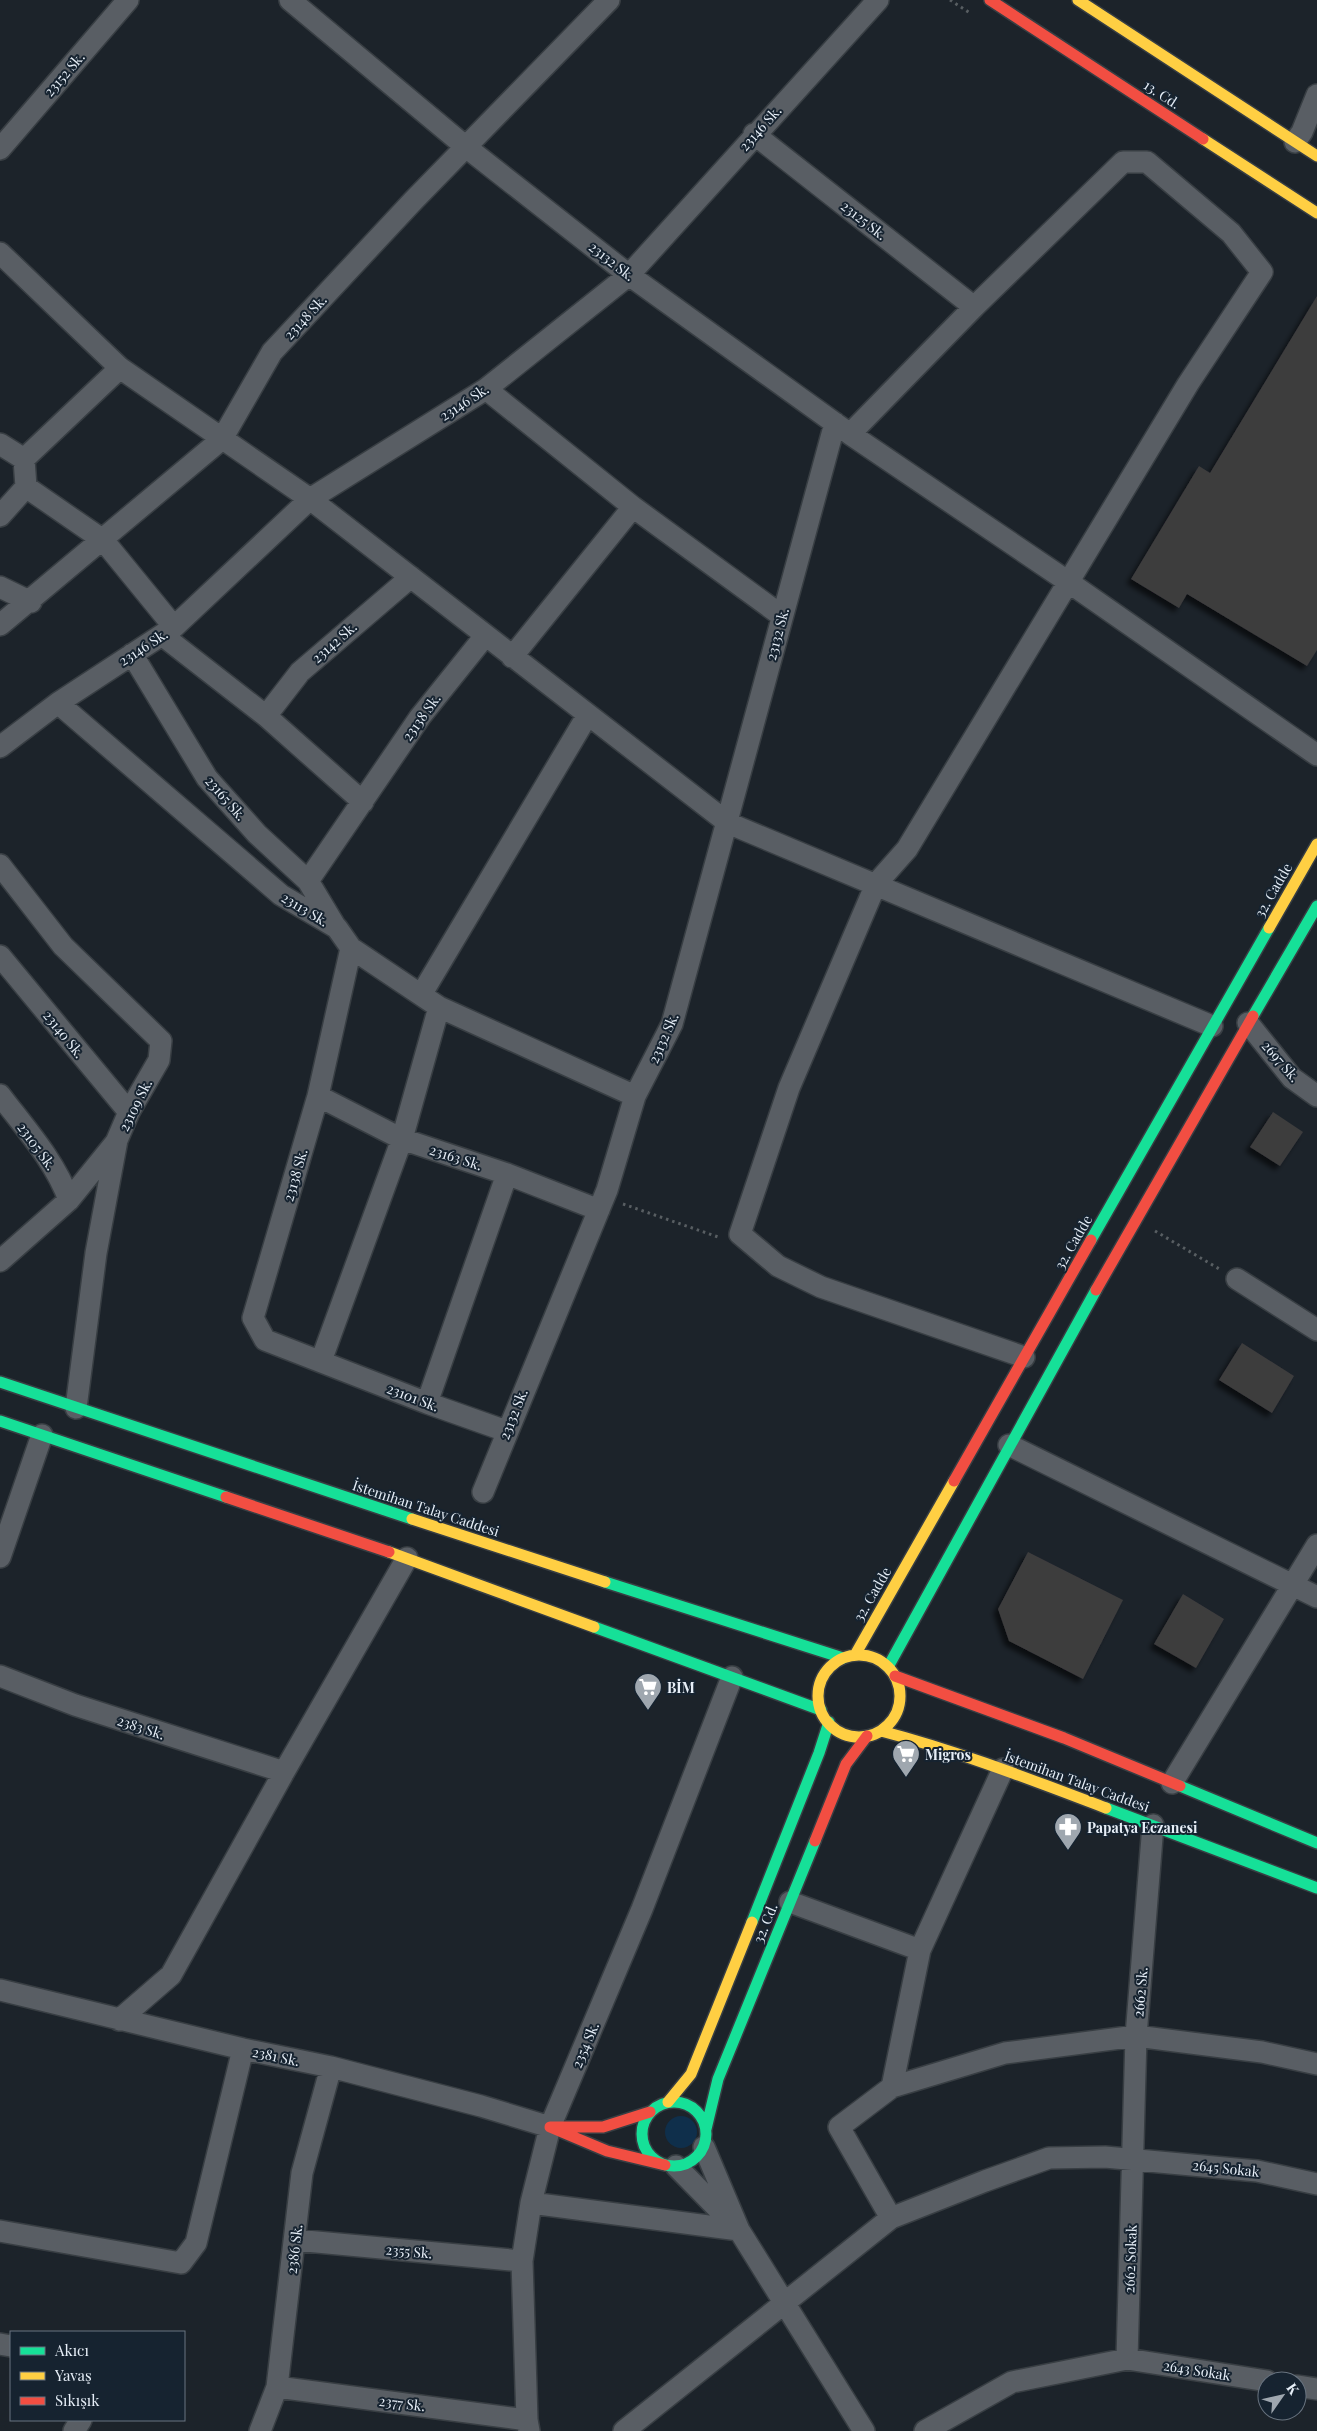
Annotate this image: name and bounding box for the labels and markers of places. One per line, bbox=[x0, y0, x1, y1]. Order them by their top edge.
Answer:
supermarket icon: BİM bbox=[633, 1672, 663, 1711]
place label: BİM bbox=[667, 1678, 695, 1697]
supermarket icon: Migros bbox=[891, 1739, 921, 1778]
place label: Migros bbox=[925, 1745, 971, 1764]
pharmacy icon: Papatya Eczanesi bbox=[1053, 1812, 1083, 1851]
place label: Papatya Eczanesi bbox=[1087, 1818, 1198, 1837]

